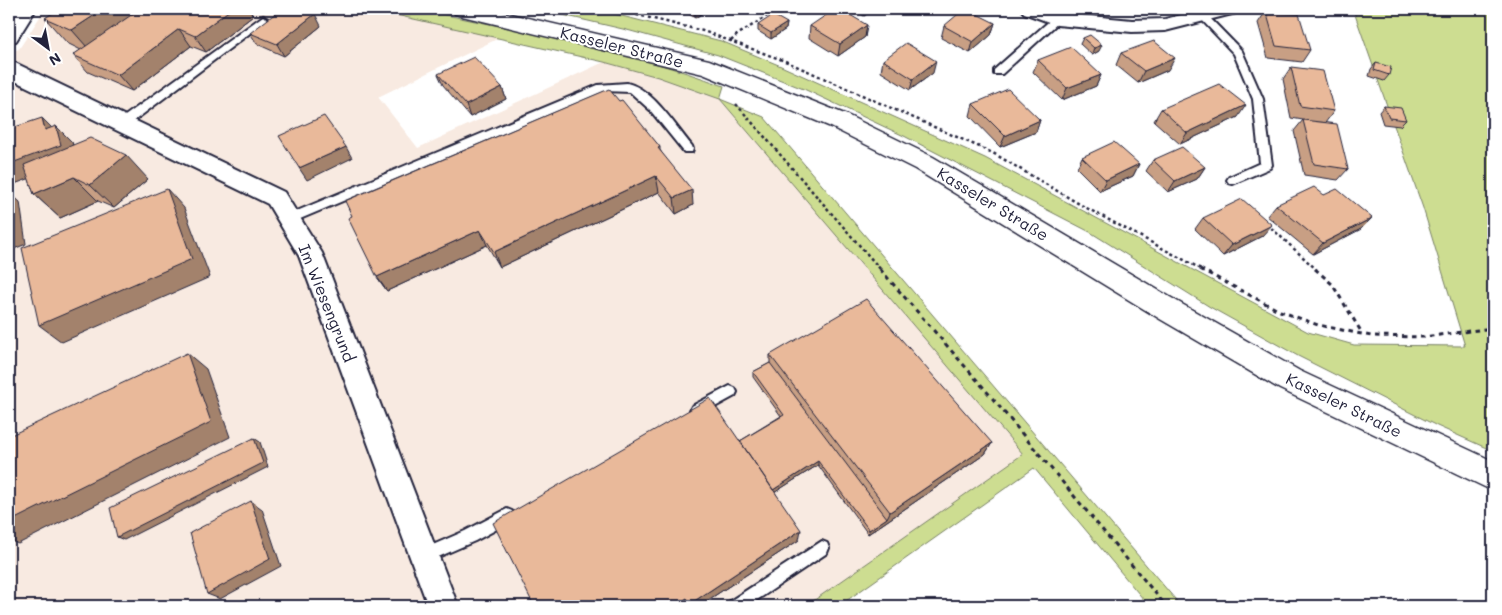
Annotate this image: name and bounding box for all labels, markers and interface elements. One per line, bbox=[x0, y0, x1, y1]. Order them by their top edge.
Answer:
street label: Kasseler Straße bbox=[558, 21, 686, 72]
north arrow bbox=[22, 22, 72, 72]
text: N bbox=[46, 49, 65, 70]
street label: Kasseler Straße bbox=[934, 162, 1053, 245]
street label: Im Wiesengrund bbox=[294, 241, 361, 365]
street label: Kasseler Straße bbox=[1283, 367, 1406, 442]

